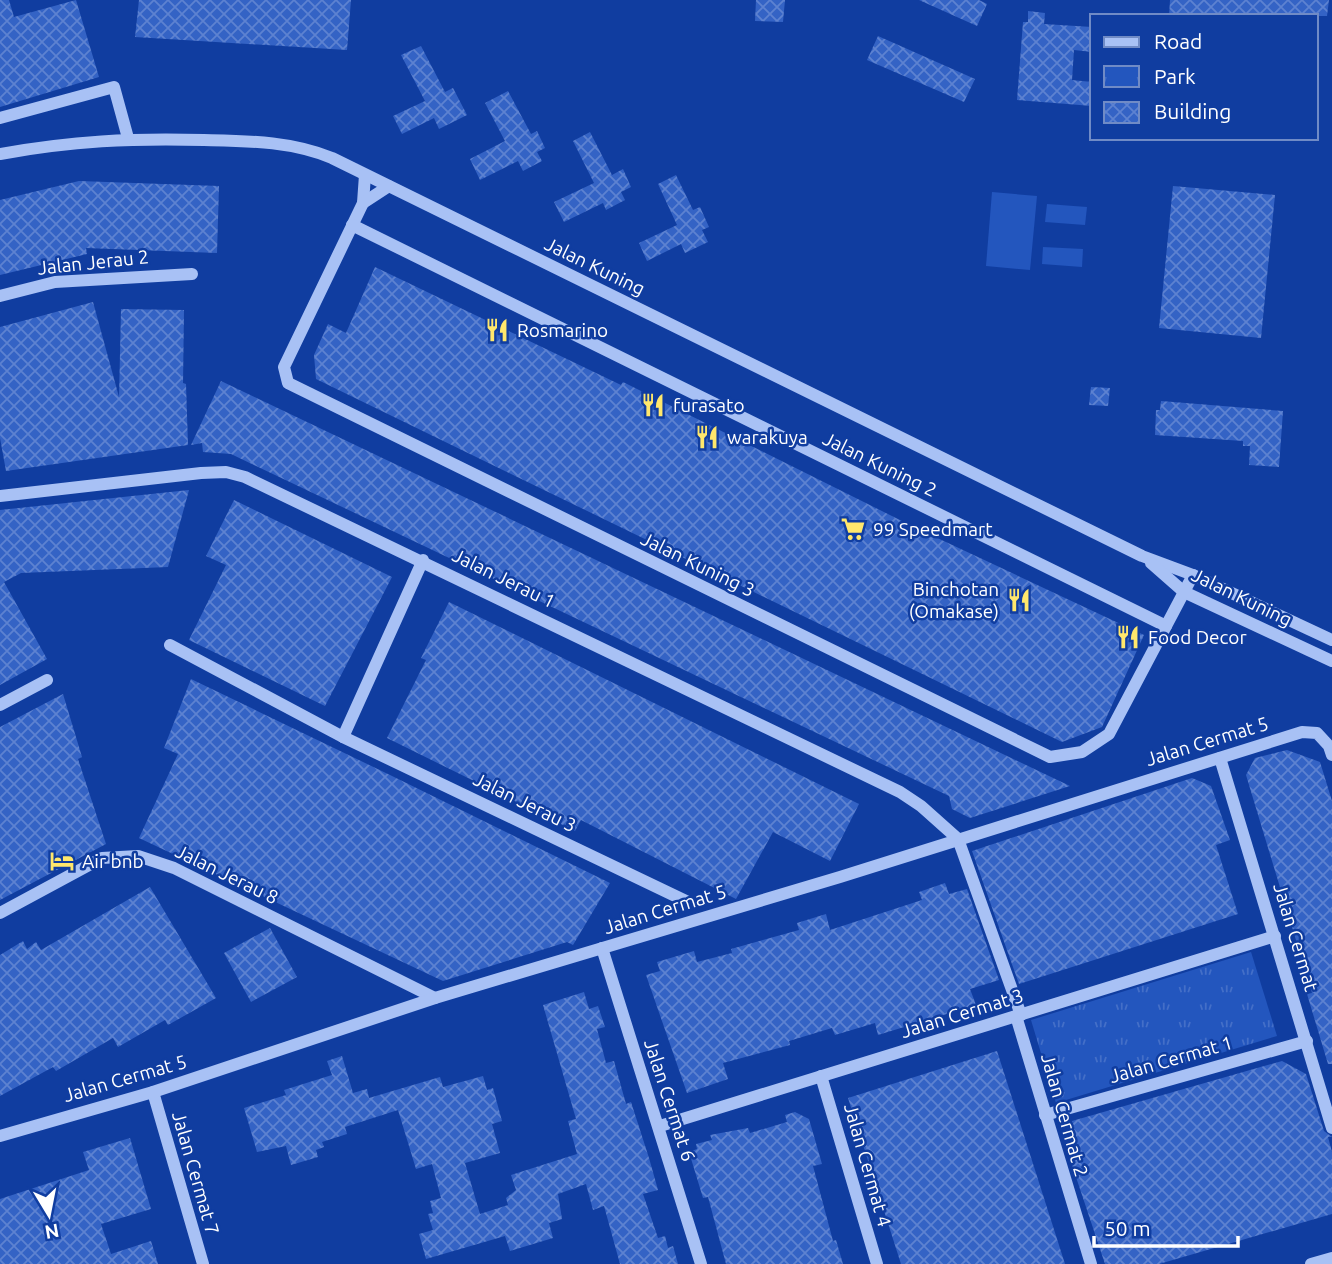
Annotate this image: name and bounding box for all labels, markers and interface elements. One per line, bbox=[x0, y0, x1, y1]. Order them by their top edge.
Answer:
legend bbox=[1090, 14, 1318, 140]
text: Road bbox=[1154, 29, 1202, 53]
text: Park bbox=[1154, 64, 1196, 88]
text: Building bbox=[1154, 99, 1231, 123]
street label: Jalan Kuning bbox=[541, 232, 649, 300]
street label: Jalan Jerau 2 bbox=[36, 245, 150, 279]
restaurant icon: Rosmarino bbox=[483, 316, 511, 344]
place label: Rosmarino bbox=[517, 319, 608, 341]
restaurant icon: furasato bbox=[639, 391, 667, 419]
place label: furasato bbox=[673, 394, 745, 416]
restaurant icon: warakuya bbox=[693, 423, 721, 451]
place label: warakuya bbox=[727, 426, 808, 448]
street label: Jalan Kuning 2 bbox=[820, 427, 940, 501]
supermarket icon: 99 Speedmart bbox=[839, 515, 867, 543]
place label: 99 Speedmart bbox=[873, 518, 993, 540]
street label: Jalan Kuning 3 bbox=[638, 527, 758, 601]
street label: Jalan Jerau 1 bbox=[449, 544, 559, 612]
street label: Jalan Kuning bbox=[1188, 563, 1296, 631]
place label: Binchotan (Omakase) bbox=[909, 578, 999, 622]
restaurant icon: Binchotan (Omakase) bbox=[1005, 586, 1033, 614]
restaurant icon: Food Decor bbox=[1114, 623, 1142, 651]
place label: Food Decor bbox=[1148, 626, 1247, 648]
street label: Jalan Cermat 5 bbox=[1143, 712, 1271, 770]
street label: Jalan Jerau 3 bbox=[470, 768, 580, 836]
street label: Jalan Jerau 8 bbox=[172, 840, 282, 908]
hotel icon: Air bnb bbox=[48, 847, 76, 875]
place label: Air bnb bbox=[82, 850, 144, 872]
street label: Jalan Cermat 5 bbox=[601, 880, 729, 938]
street label: Jalan Cermat bbox=[1269, 880, 1323, 994]
street label: Jalan Cermat 3 bbox=[898, 984, 1026, 1042]
street label: Jalan Cermat 1 bbox=[1107, 1031, 1235, 1087]
street label: Jalan Cermat 6 bbox=[640, 1036, 700, 1164]
street label: Jalan Cermat 5 bbox=[61, 1050, 189, 1106]
street label: Jalan Cermat 2 bbox=[1037, 1051, 1093, 1179]
street label: Jalan Cermat 4 bbox=[840, 1101, 896, 1229]
street label: Jalan Cermat 7 bbox=[168, 1109, 224, 1237]
north arrow bbox=[14, 1180, 84, 1250]
scale bar bbox=[1094, 1204, 1238, 1248]
text: 50 m bbox=[1104, 1216, 1151, 1240]
text: N bbox=[43, 1220, 61, 1244]

